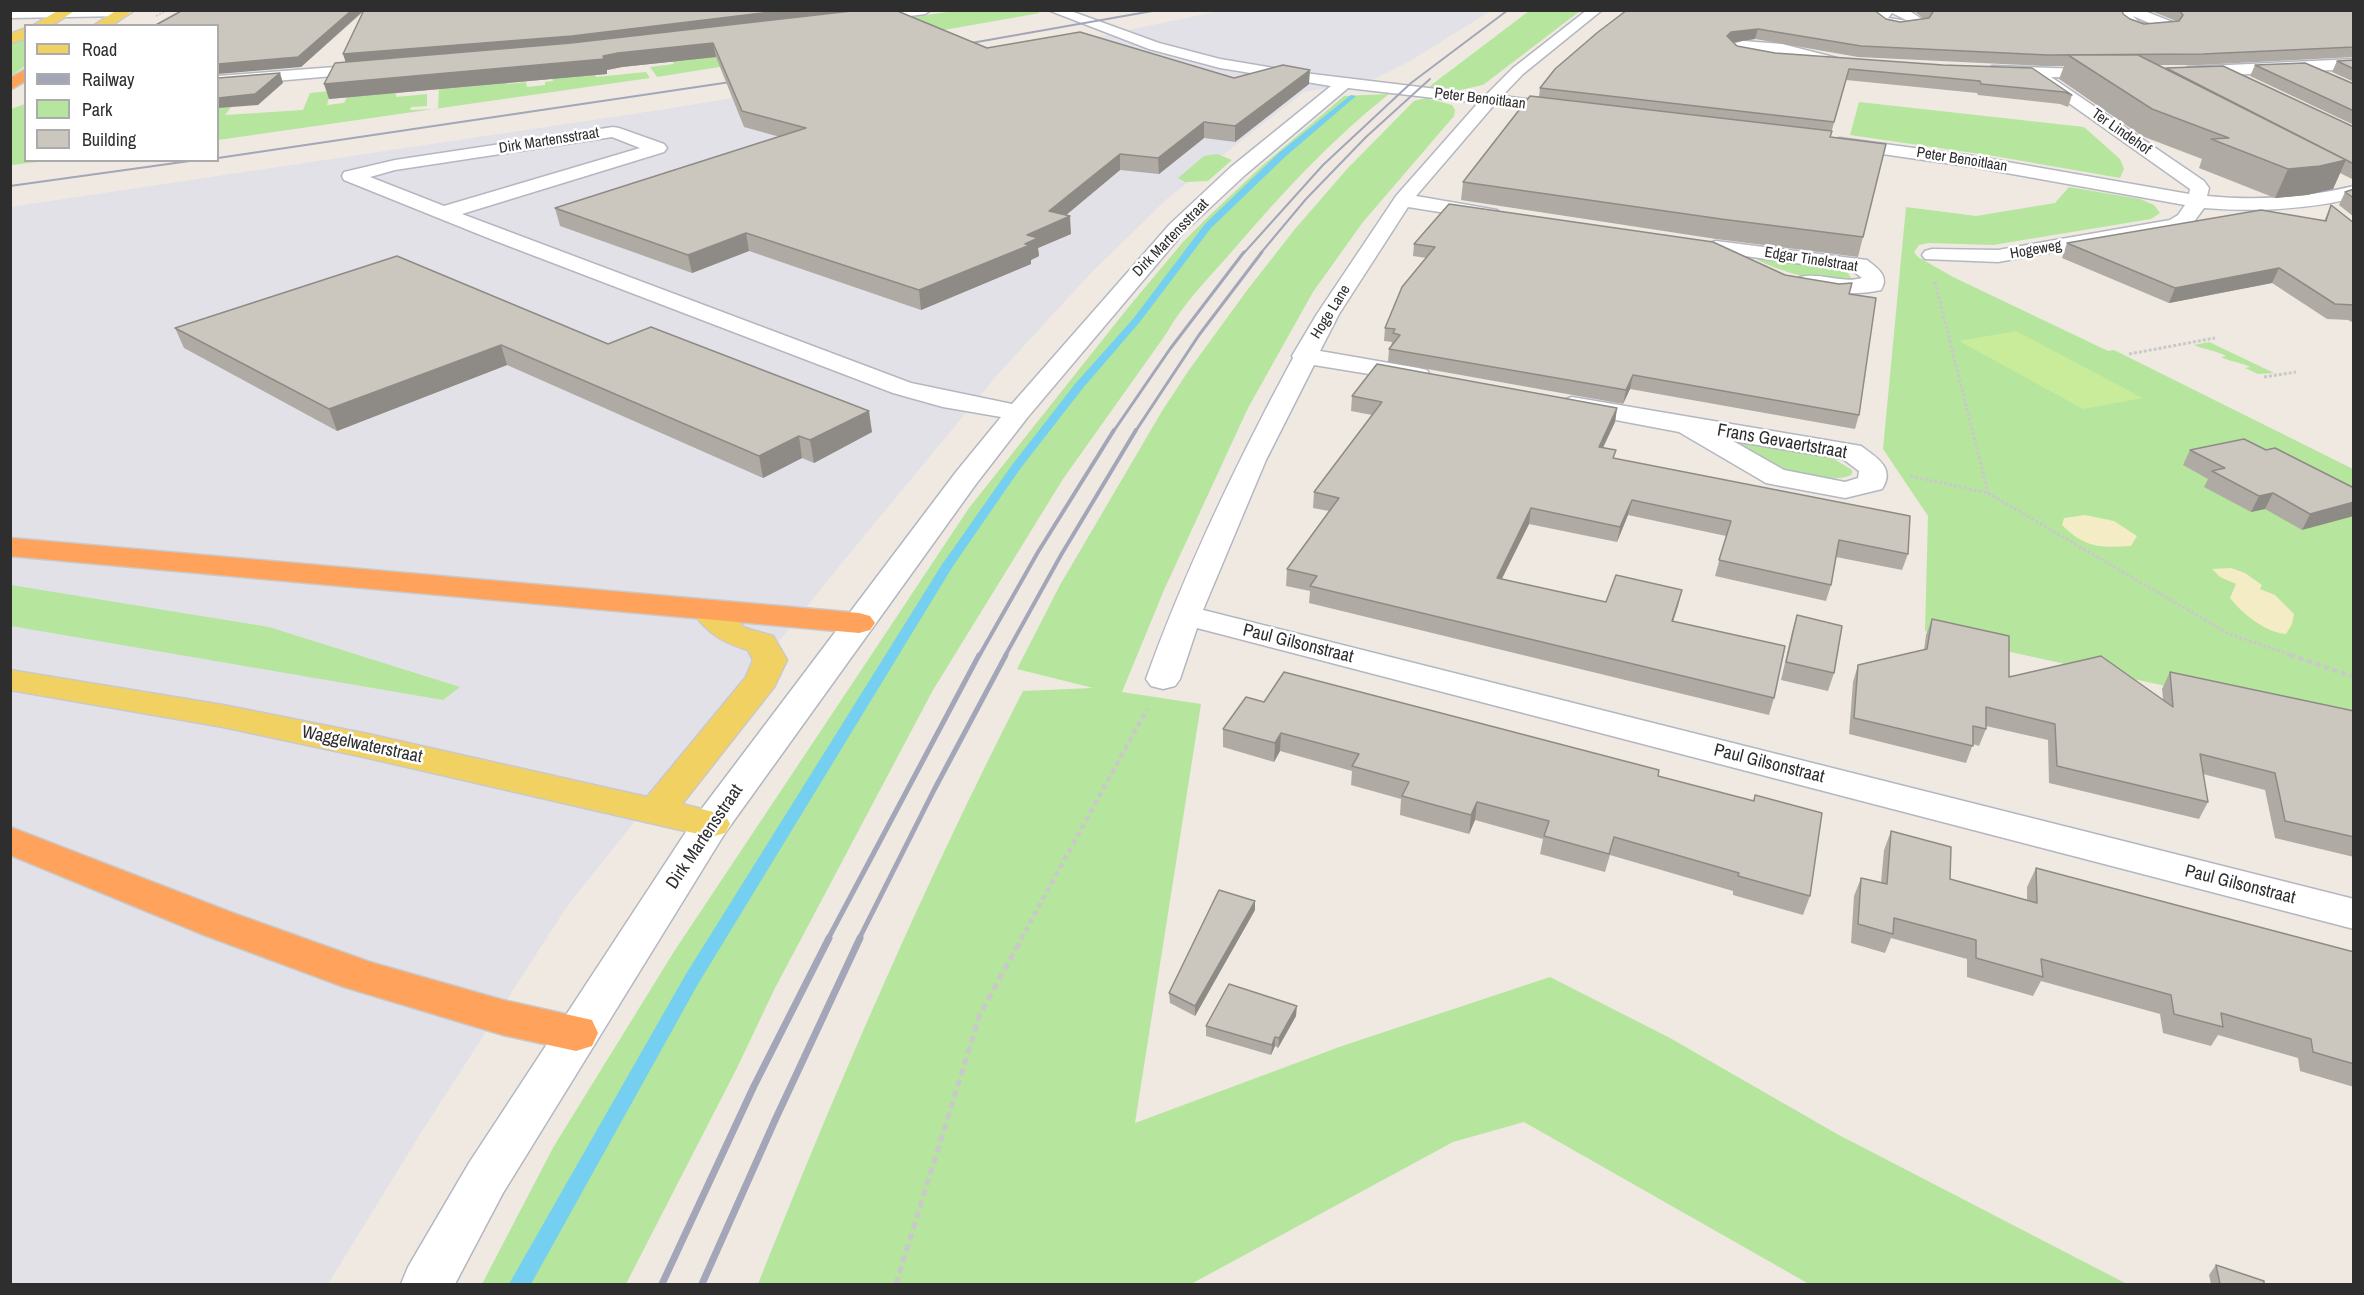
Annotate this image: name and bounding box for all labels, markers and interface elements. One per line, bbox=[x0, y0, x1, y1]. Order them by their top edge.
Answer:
legend bbox=[24, 24, 219, 162]
text: Road bbox=[82, 37, 117, 62]
text: Railway bbox=[82, 67, 135, 92]
street label: Peter Benoitlaan bbox=[1433, 84, 1527, 114]
text: Park bbox=[82, 97, 112, 122]
street label: Ter Lindehof bbox=[2088, 105, 2154, 159]
street label: Dirk Martensstraat bbox=[498, 124, 600, 158]
text: Building bbox=[82, 127, 136, 152]
street label: Peter Benoitlaan bbox=[1915, 144, 2009, 176]
street label: Dirk Martensstraat bbox=[1129, 195, 1213, 281]
street label: Hogeweg bbox=[2009, 237, 2063, 263]
street label: Edgar Tinelstraat bbox=[1763, 244, 1859, 276]
street label: Hoge Lane bbox=[1307, 282, 1355, 342]
street label: Frans Gevaertstraat bbox=[1715, 420, 1849, 464]
street label: Paul Gilsonstraat bbox=[1240, 620, 1356, 668]
street label: Waggelwaterstraat bbox=[300, 722, 424, 768]
street label: Paul Gilsonstraat bbox=[1711, 740, 1827, 788]
street label: Dirk Martensstraat bbox=[662, 781, 748, 893]
street label: Paul Gilsonstraat bbox=[2182, 861, 2298, 909]

